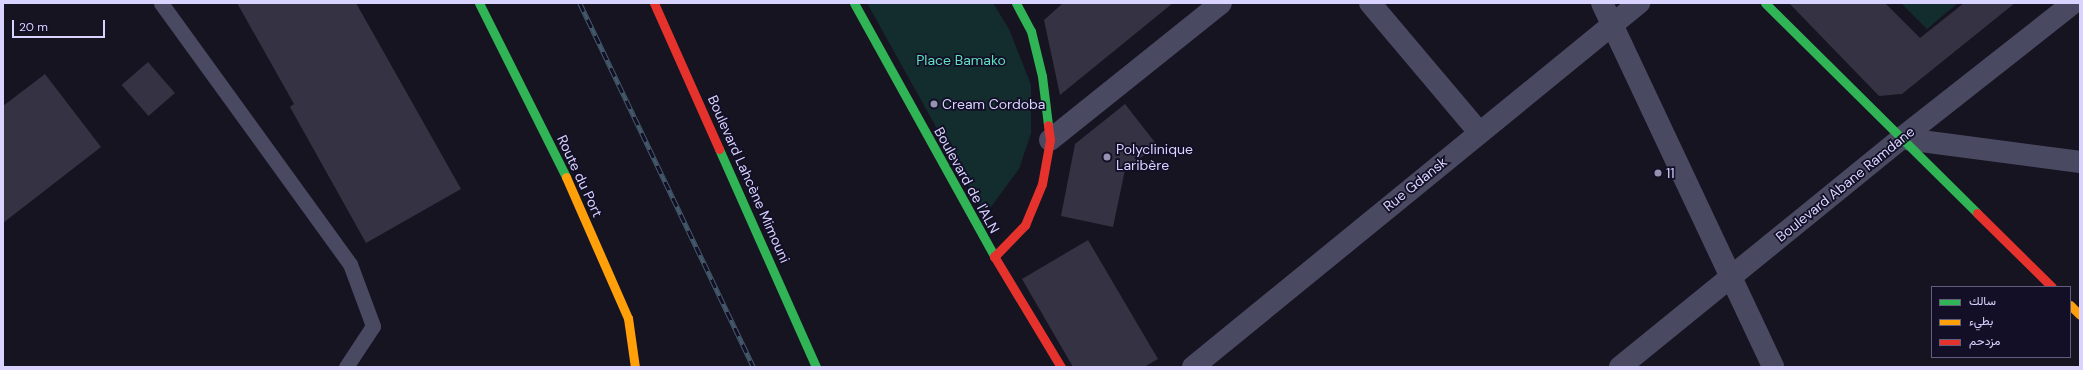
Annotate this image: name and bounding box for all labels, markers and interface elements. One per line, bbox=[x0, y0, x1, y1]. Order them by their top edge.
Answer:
scale bar bbox=[14, 12, 107, 38]
text: 20 m bbox=[19, 19, 48, 35]
park label: Place Bamako bbox=[916, 52, 1006, 68]
street label: Boulevard Lahcène Mimouni bbox=[704, 93, 794, 265]
place label: Cream Cordoba bbox=[942, 96, 1045, 112]
marker: Cream Cordoba bbox=[929, 99, 939, 109]
street label: Boulevard Abane Ramdane bbox=[1772, 123, 1918, 245]
street label: Boulevard de l'ALN bbox=[931, 124, 1003, 236]
street label: Route du Port bbox=[554, 132, 606, 220]
place label: Polyclinique Laribère bbox=[1116, 141, 1193, 174]
marker: Polyclinique Laribère bbox=[1101, 151, 1113, 163]
street label: Rue Gdansk bbox=[1380, 153, 1450, 215]
place label: 11 bbox=[1666, 165, 1675, 181]
marker: 11 bbox=[1653, 168, 1663, 178]
legend bbox=[1931, 286, 2071, 358]
text: سالك bbox=[1969, 293, 1996, 309]
text: بطيء bbox=[1969, 313, 1993, 329]
text: مزدحم bbox=[1969, 333, 2000, 349]

